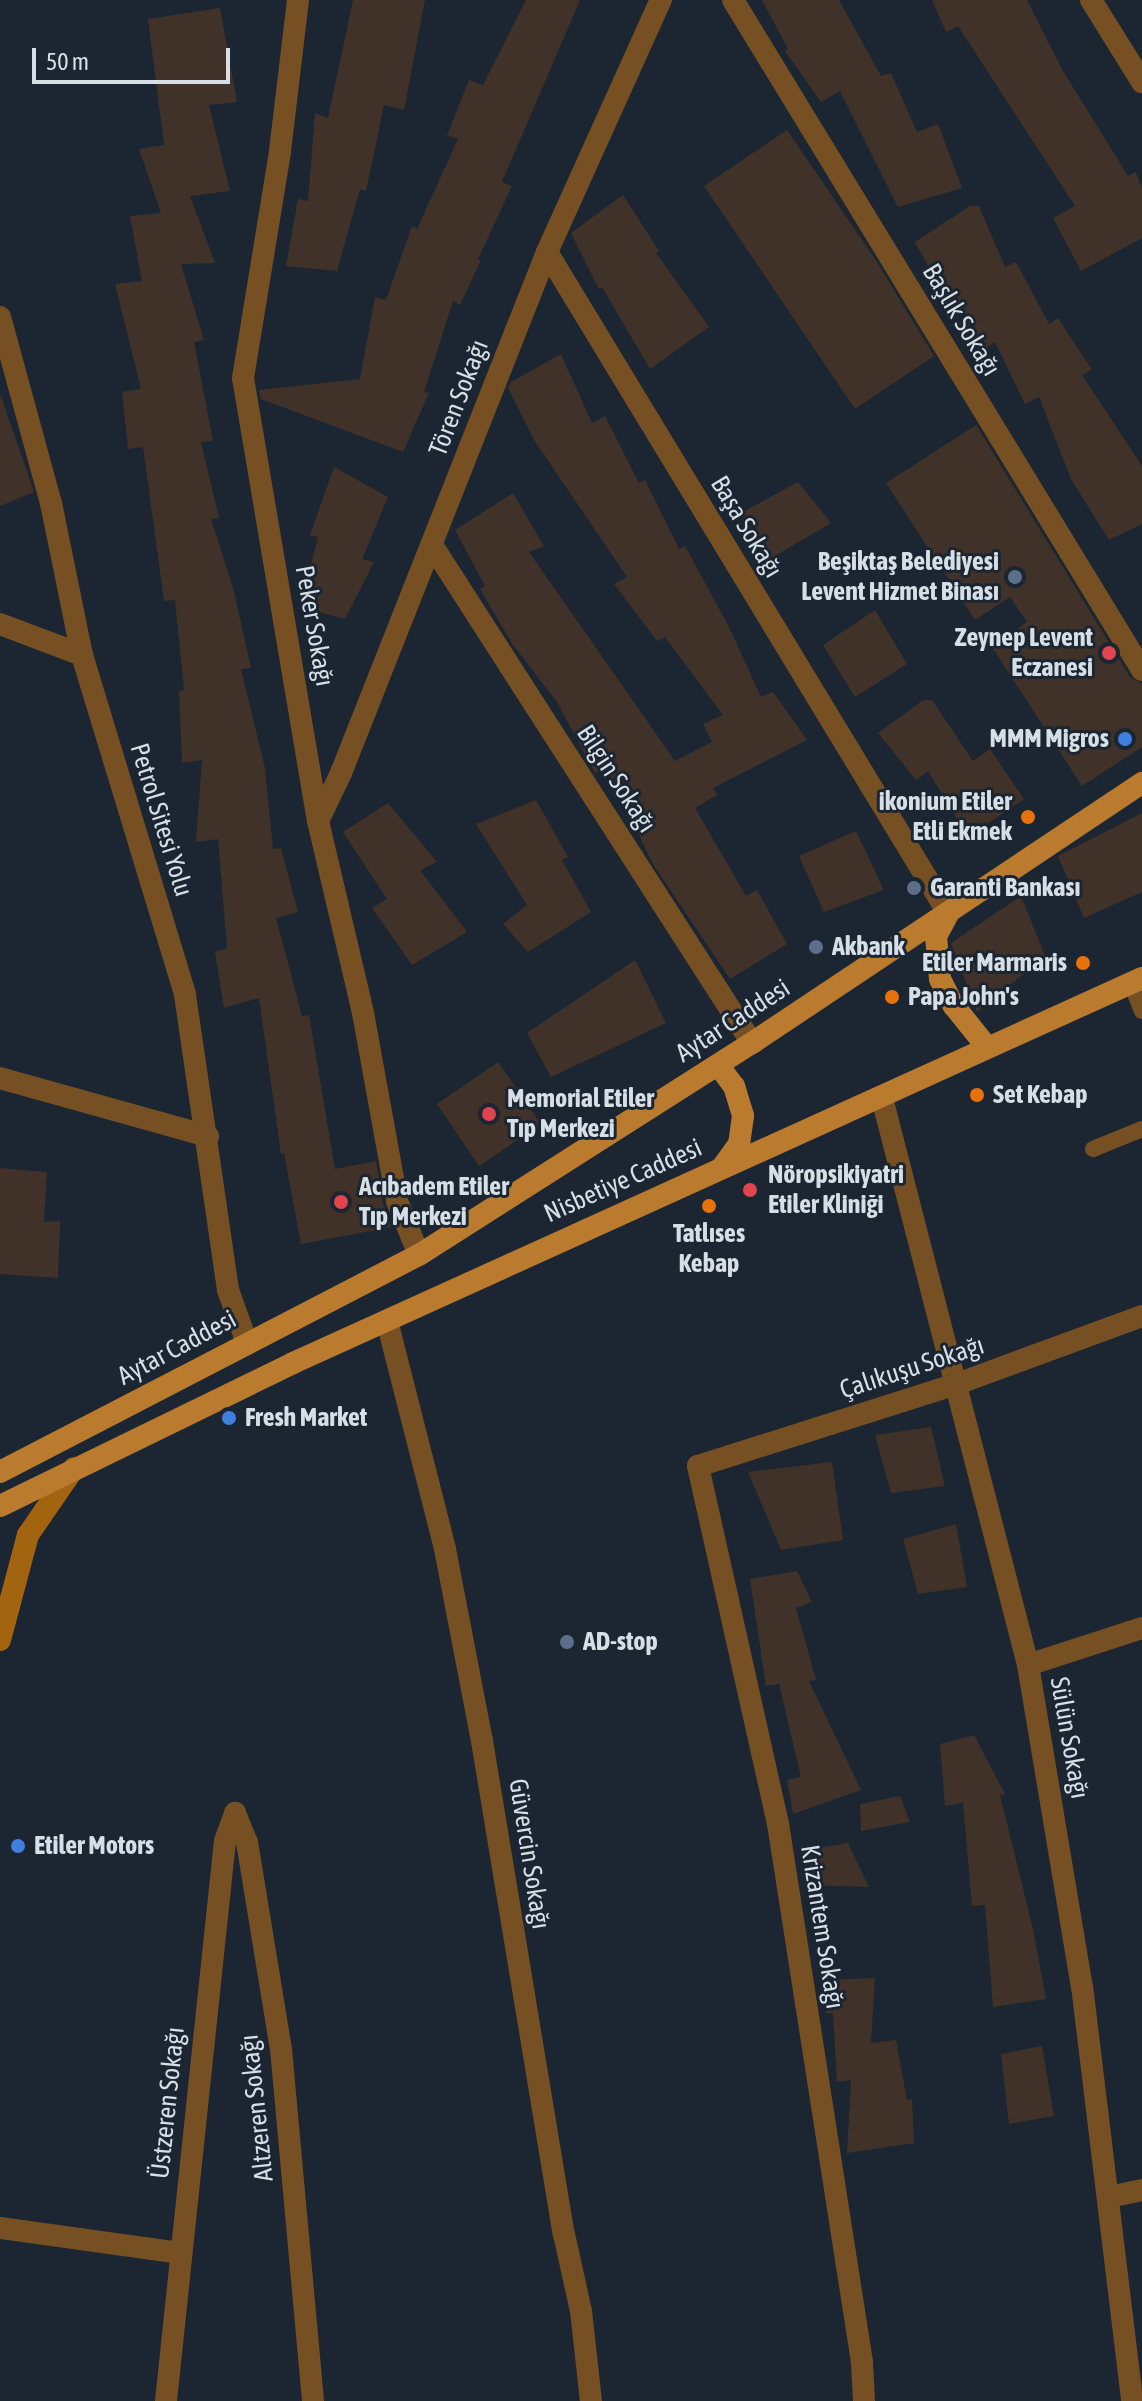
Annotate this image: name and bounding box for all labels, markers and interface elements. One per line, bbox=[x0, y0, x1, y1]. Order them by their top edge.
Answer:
scale bar bbox=[36, 32, 234, 82]
text: 50 m bbox=[46, 48, 89, 75]
street label: Başlık Sokağı bbox=[915, 258, 1007, 382]
street label: Tören Sokağı bbox=[423, 336, 495, 460]
street label: Başa Sokağı bbox=[704, 471, 788, 583]
place label: Beşiktaş Belediyesi Levent Hizmet Binası bbox=[801, 546, 999, 608]
street label: Peker Sokağı bbox=[288, 563, 340, 689]
marker: Beşiktaş Belediyesi Levent Hizmet Binası bbox=[1006, 568, 1024, 586]
place label: Zeynep Levent Eczanesi bbox=[955, 622, 1093, 684]
marker: Zeynep Levent Eczanesi bbox=[1100, 644, 1118, 662]
street label: Bilgin Sokağı bbox=[570, 719, 662, 839]
place label: MMM Migros bbox=[990, 723, 1109, 755]
marker: MMM Migros bbox=[1116, 730, 1134, 748]
street label: Petrol Sitesi Yolu bbox=[123, 740, 199, 900]
place label: ikonium Etiler Etli Ekmek bbox=[879, 786, 1012, 848]
marker: ikonium Etiler Etli Ekmek bbox=[1019, 808, 1037, 826]
place label: Garanti Bankası bbox=[930, 872, 1080, 904]
marker: Garanti Bankası bbox=[905, 879, 923, 897]
place label: Akbank bbox=[832, 931, 905, 963]
marker: Akbank bbox=[807, 938, 825, 956]
place label: Etiler Marmaris bbox=[922, 947, 1067, 979]
marker: Etiler Marmaris bbox=[1074, 954, 1092, 972]
street label: Aytar Caddesi bbox=[670, 973, 796, 1069]
place label: Papa John's bbox=[908, 981, 1019, 1013]
marker: Papa John's bbox=[883, 988, 901, 1006]
place label: Set Kebap bbox=[993, 1079, 1088, 1111]
place label: Memorial Etiler Tıp Merkezi bbox=[507, 1083, 654, 1144]
marker: Set Kebap bbox=[968, 1086, 986, 1104]
marker: Memorial Etiler Tıp Merkezi bbox=[478, 1103, 500, 1125]
street label: Nisbetiye Caddesi bbox=[539, 1132, 707, 1230]
place label: Nöropsikiyatri Etiler Kliniği bbox=[768, 1159, 904, 1220]
place label: Acıbadem Etiler Tıp Merkezi bbox=[359, 1171, 509, 1232]
marker: Nöropsikiyatri Etiler Kliniği bbox=[739, 1179, 761, 1201]
marker: Acıbadem Etiler Tıp Merkezi bbox=[330, 1191, 352, 1213]
marker: Tatlıses Kebap bbox=[700, 1197, 718, 1215]
place label: Tatlıses Kebap bbox=[673, 1218, 745, 1280]
street label: Aytar Caddesi bbox=[112, 1304, 242, 1392]
street label: Çalıkuşu Sokağı bbox=[836, 1330, 988, 1406]
place label: Fresh Market bbox=[245, 1402, 367, 1434]
marker: Fresh Market bbox=[220, 1409, 238, 1427]
place label: AD-stop bbox=[583, 1626, 658, 1658]
marker: AD-stop bbox=[558, 1633, 576, 1651]
street label: Sülün Sokağı bbox=[1043, 1675, 1095, 1801]
street label: Güvercin Sokağı bbox=[502, 1777, 556, 1931]
place label: Etiler Motors bbox=[34, 1830, 154, 1862]
marker: Etiler Motors bbox=[9, 1837, 27, 1855]
street label: Krizantem Sokağı bbox=[794, 1843, 850, 2011]
street label: Üstzeren Sokağı bbox=[145, 2026, 191, 2180]
street label: Altzeren Sokağı bbox=[234, 2033, 280, 2183]

